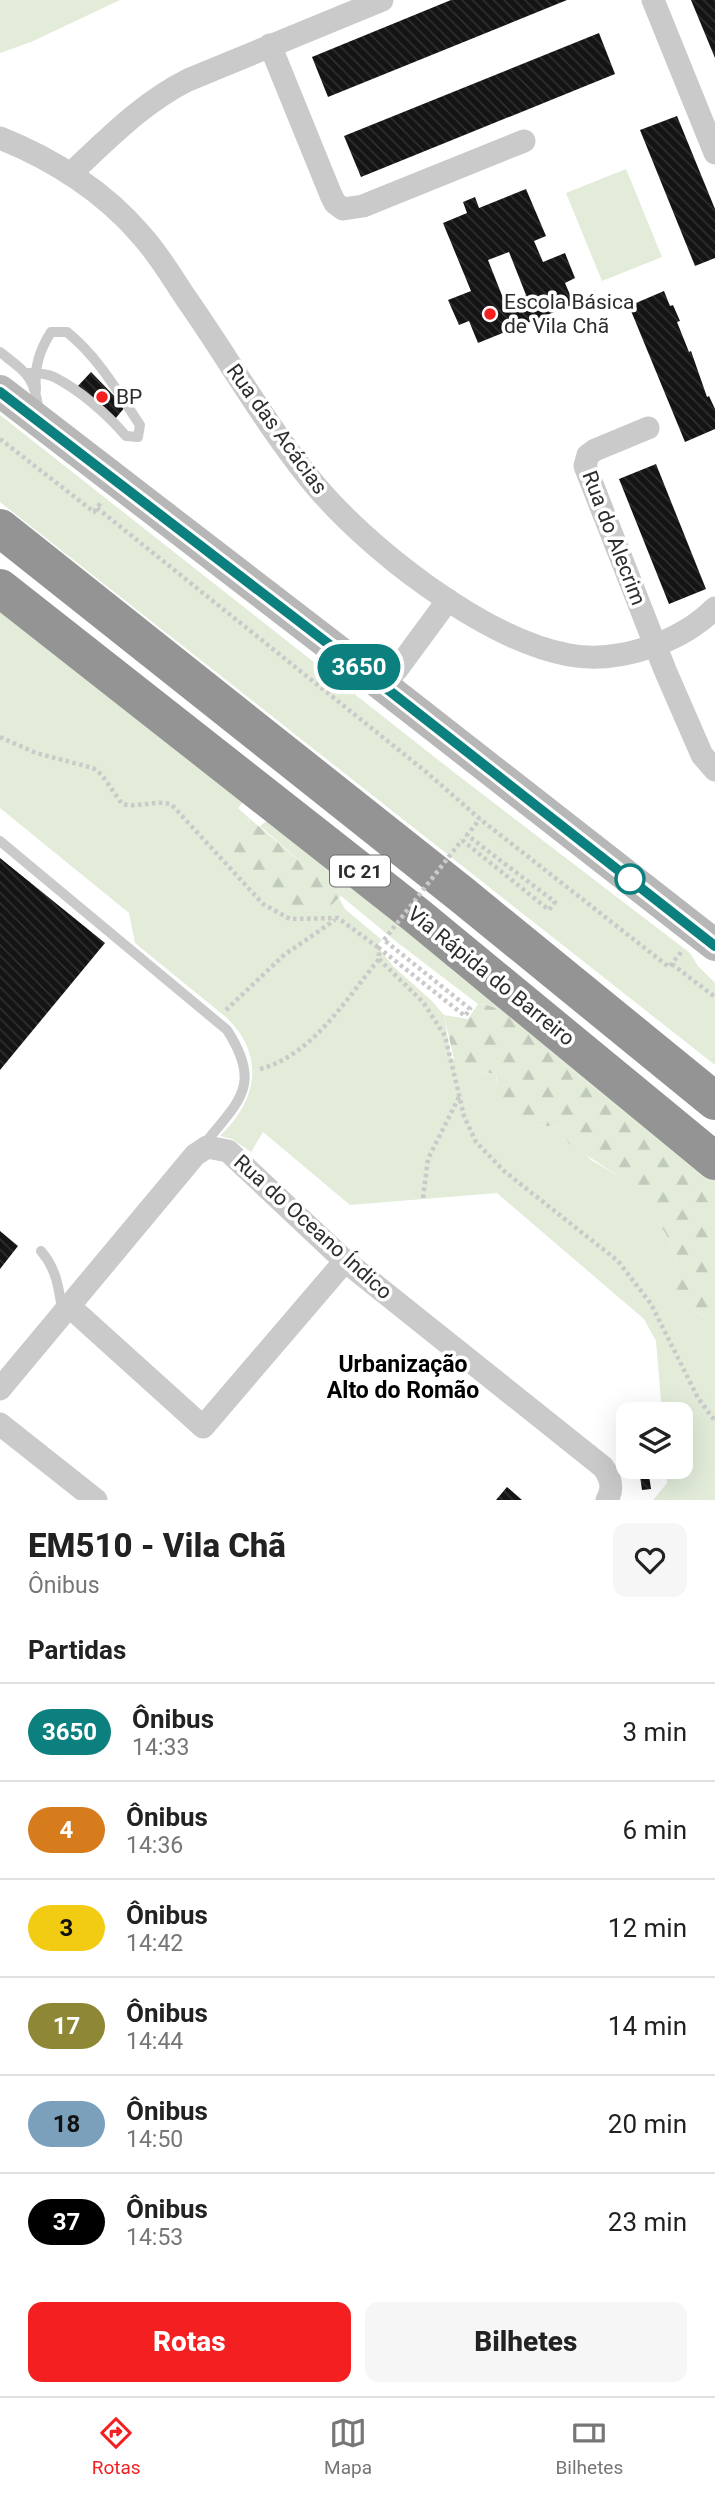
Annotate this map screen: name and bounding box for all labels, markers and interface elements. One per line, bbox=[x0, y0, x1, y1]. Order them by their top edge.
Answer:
place label: Escola Básica de Vila Chã bbox=[504, 290, 634, 338]
marker: Escola Básica de Vila Chã bbox=[482, 306, 498, 322]
street label: Rua das Acácias bbox=[222, 359, 332, 499]
place label: BP bbox=[116, 385, 142, 409]
marker: BP bbox=[94, 389, 110, 405]
street label: Rua do Alecrim bbox=[577, 468, 651, 608]
line badge: 3650 bbox=[310, 644, 408, 690]
text: 3650 bbox=[331, 653, 387, 681]
road number: IC 21 bbox=[330, 856, 390, 886]
unlabelled marker bbox=[615, 864, 645, 894]
street label: Via Rápida do Barreiro bbox=[403, 901, 579, 1051]
street label: Rua do Oceano Índico bbox=[229, 1150, 397, 1304]
district label: Urbanização Alto do Romão bbox=[327, 1351, 479, 1404]
map controls bbox=[616, 1402, 693, 1479]
button: layers bbox=[616, 1402, 693, 1479]
button: heart bbox=[613, 1523, 687, 1597]
text: EM510 - Vila Chã bbox=[28, 1526, 286, 1565]
text: Ônibus bbox=[28, 1572, 100, 1599]
text: Partidas bbox=[28, 1635, 126, 1665]
text: Ônibus bbox=[132, 1704, 214, 1734]
text: 3 min bbox=[622, 1717, 687, 1747]
text: 3650 bbox=[42, 1718, 97, 1746]
text: 14:33 bbox=[132, 1734, 189, 1761]
text: Ônibus bbox=[126, 1802, 208, 1832]
text: 6 min bbox=[622, 1815, 687, 1845]
text: 4 bbox=[60, 1816, 73, 1844]
text: 14:36 bbox=[126, 1832, 183, 1859]
text: Ônibus bbox=[126, 1900, 208, 1930]
text: 12 min bbox=[608, 1913, 687, 1943]
text: 3 bbox=[60, 1914, 73, 1942]
text: 14:42 bbox=[126, 1930, 183, 1957]
text: Ônibus bbox=[126, 1998, 208, 2028]
text: 14 min bbox=[608, 2011, 687, 2041]
text: 17 bbox=[53, 2012, 80, 2040]
text: 14:44 bbox=[126, 2028, 183, 2055]
text: Ônibus bbox=[126, 2096, 208, 2126]
text: 20 min bbox=[608, 2109, 687, 2139]
text: 18 bbox=[53, 2110, 80, 2138]
text: 14:50 bbox=[126, 2126, 183, 2153]
text: Ônibus bbox=[126, 2194, 208, 2224]
text: 23 min bbox=[608, 2207, 687, 2237]
text: 37 bbox=[53, 2208, 80, 2236]
text: 14:53 bbox=[126, 2224, 183, 2251]
button: Rotas bbox=[28, 2302, 351, 2382]
button: Bilhetes bbox=[365, 2302, 687, 2382]
tab: Rotas bbox=[92, 2414, 141, 2479]
tab: Mapa bbox=[324, 2414, 372, 2479]
tab: Bilhetes bbox=[556, 2414, 623, 2479]

